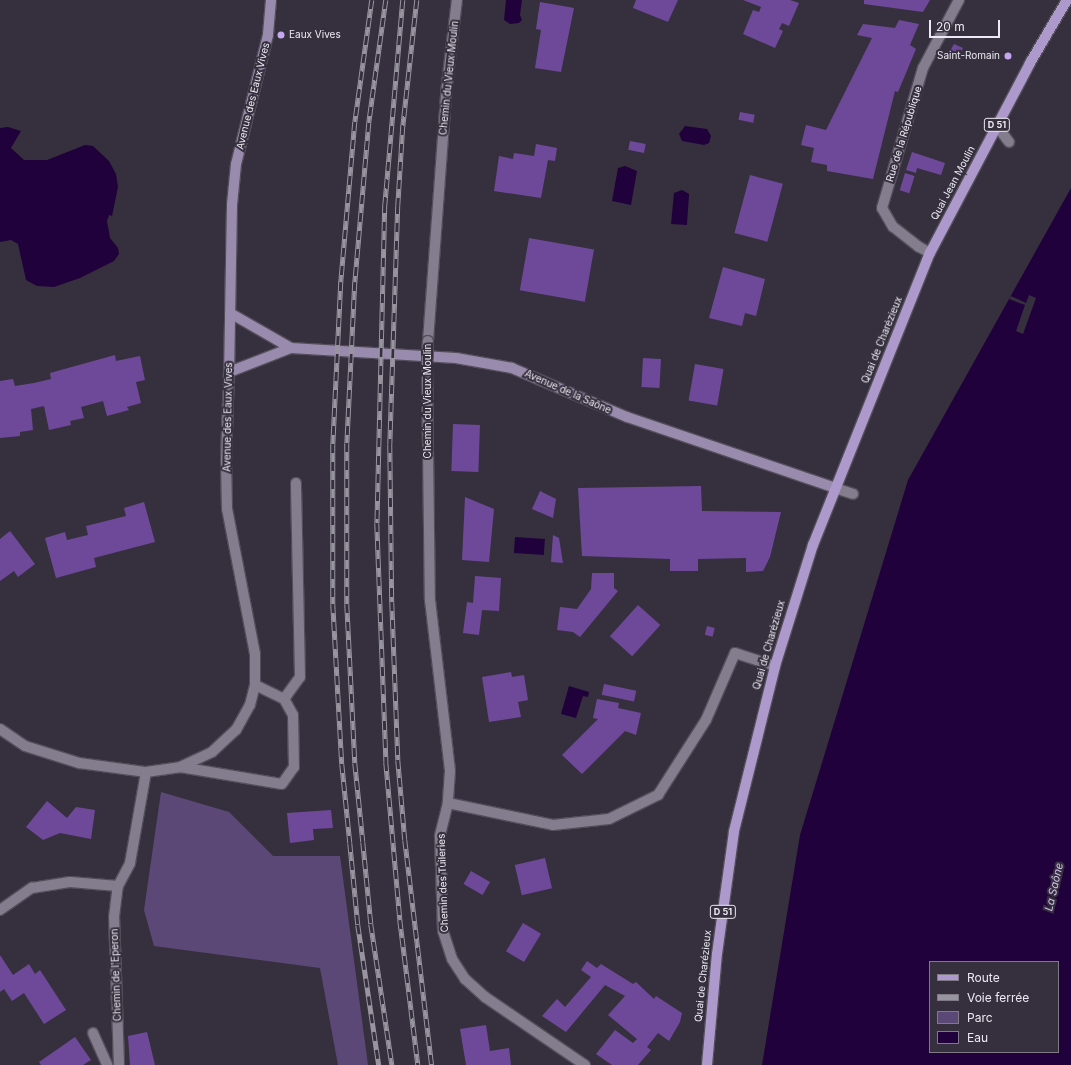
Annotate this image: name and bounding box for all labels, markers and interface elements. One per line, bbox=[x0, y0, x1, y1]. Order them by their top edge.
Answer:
scale bar bbox=[931, 12, 1002, 38]
text: 20 m bbox=[936, 19, 965, 34]
street label: Chemin du Vieux Moulin bbox=[437, 20, 461, 136]
place label: Eaux Vives bbox=[289, 29, 341, 41]
marker: Eaux Vives bbox=[276, 30, 286, 40]
street label: Avenue des Eaux Vives bbox=[234, 41, 272, 151]
place label: Saint-Romain bbox=[937, 50, 1000, 62]
marker: Saint-Romain bbox=[1003, 51, 1013, 61]
street label: Rue de la République bbox=[884, 85, 924, 183]
road number: D 51 bbox=[983, 118, 1011, 132]
street label: Quai Jean Moulin bbox=[928, 144, 978, 222]
street label: Quai de Charézieux bbox=[859, 295, 905, 385]
street label: Chemin du Vieux Moulin bbox=[422, 344, 434, 458]
street label: Avenue des Eaux Vives bbox=[221, 362, 235, 472]
street label: Avenue de la Saône bbox=[523, 368, 613, 416]
street label: Quai de Charézieux bbox=[750, 599, 788, 691]
street label: Chemin des Tuileries bbox=[435, 833, 451, 933]
water label: La Saône bbox=[1042, 861, 1066, 913]
road number: D 51 bbox=[709, 905, 737, 919]
street label: Chemin de l'Eperon bbox=[108, 929, 124, 1021]
street label: Quai de Charézieux bbox=[692, 929, 714, 1023]
legend bbox=[929, 961, 1059, 1053]
text: Route bbox=[967, 970, 1000, 985]
text: Voie ferrée bbox=[967, 990, 1029, 1005]
text: Parc bbox=[967, 1010, 993, 1025]
text: Eau bbox=[967, 1030, 988, 1045]

